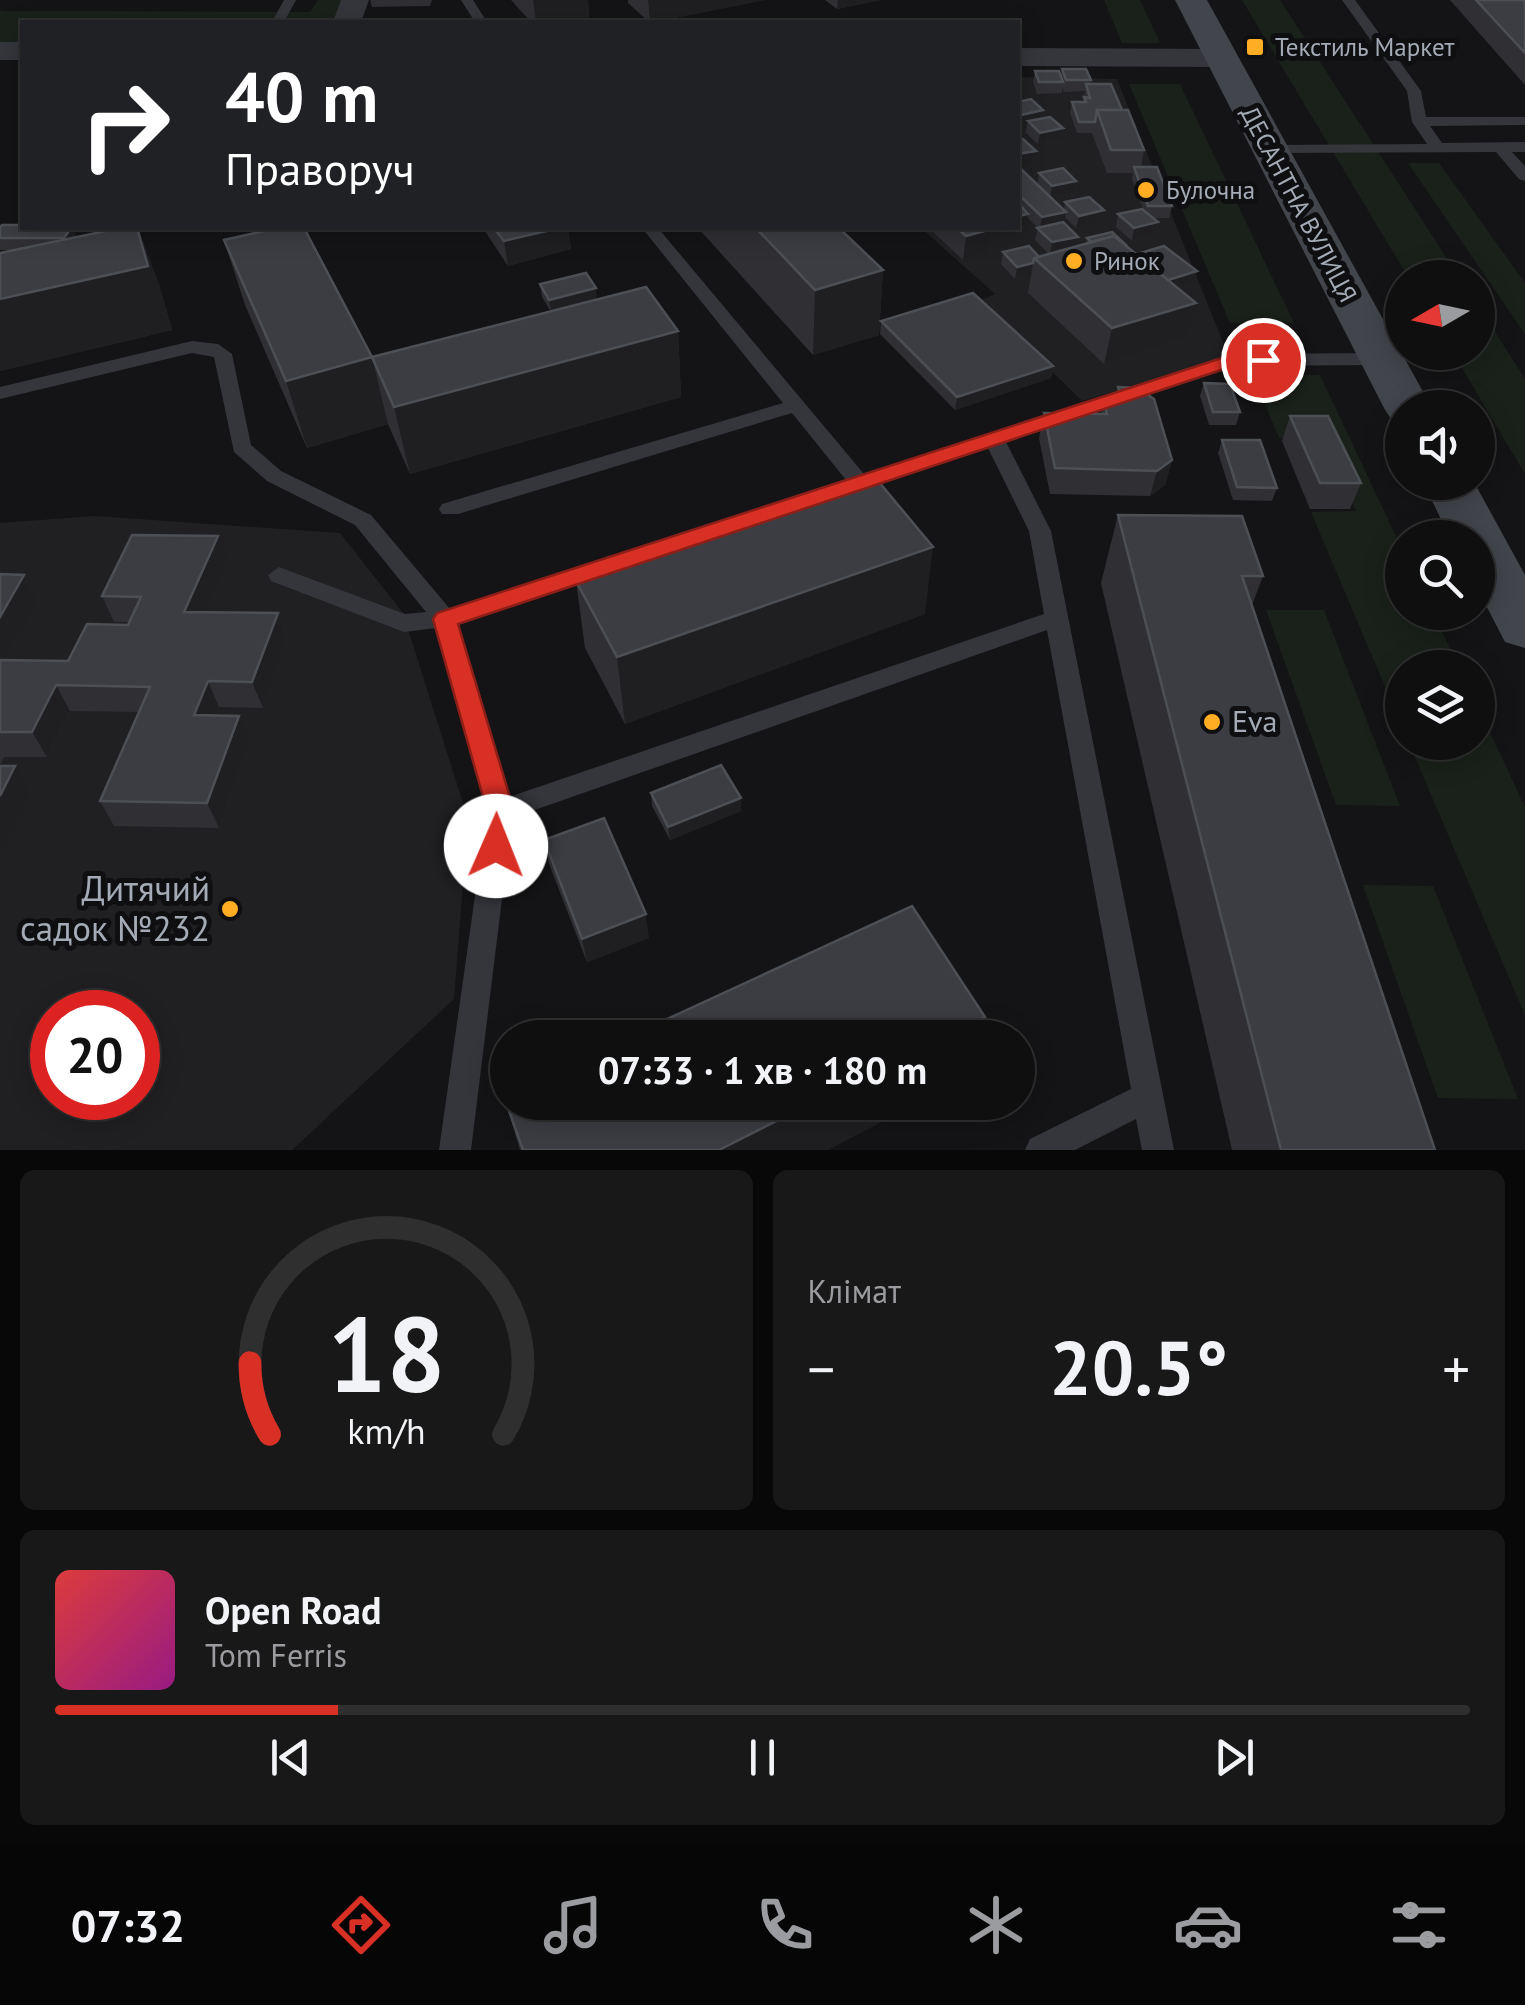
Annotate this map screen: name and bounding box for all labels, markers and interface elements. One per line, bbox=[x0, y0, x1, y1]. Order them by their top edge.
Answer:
place label: Текстиль Маркет bbox=[1275, 31, 1455, 63]
marker: Текстиль Маркет bbox=[1244, 36, 1266, 58]
text: 40 m bbox=[225, 51, 378, 141]
icon: right bbox=[60, 60, 190, 190]
street label: ДЕСАНТНА ВУЛИЦЯ bbox=[1234, 100, 1364, 308]
text: Праворуч bbox=[225, 139, 415, 197]
place label: Булочна bbox=[1166, 174, 1255, 206]
marker: Булочна bbox=[1135, 179, 1157, 201]
place label: Ринок bbox=[1094, 245, 1160, 277]
marker: Ринок bbox=[1063, 250, 1085, 272]
north arrow bbox=[1385, 260, 1495, 370]
map controls bbox=[1385, 260, 1495, 760]
pin bbox=[1221, 318, 1306, 403]
icon: arrive bbox=[1236, 333, 1291, 388]
button: sound bbox=[1385, 390, 1495, 500]
button: search bbox=[1385, 520, 1495, 630]
button: layers bbox=[1385, 650, 1495, 760]
place label: Eva bbox=[1232, 701, 1277, 740]
marker: Eva bbox=[1201, 711, 1223, 733]
position arrow bbox=[444, 794, 548, 898]
place label: Дитячий садок №232 bbox=[20, 865, 210, 951]
marker: Дитячий садок №232 bbox=[219, 898, 241, 920]
speed limit sign: 20 bbox=[30, 990, 160, 1120]
text: 07:33 · 1 хв · 180 m bbox=[598, 1045, 927, 1094]
text: Клімат bbox=[808, 1270, 901, 1312]
text: 18 bbox=[327, 1286, 445, 1421]
text: 20.5° bbox=[1049, 1319, 1228, 1416]
text: − bbox=[808, 1333, 835, 1404]
text: + bbox=[1442, 1333, 1470, 1404]
text: km/h bbox=[347, 1408, 425, 1454]
text: Open Road bbox=[205, 1585, 381, 1634]
text: Tom Ferris bbox=[205, 1634, 347, 1676]
icon: previous bbox=[263, 1730, 318, 1785]
icon: pause bbox=[735, 1730, 790, 1785]
icon: next bbox=[1207, 1730, 1262, 1785]
icon: directions bbox=[326, 1890, 396, 1960]
icon: music bbox=[538, 1890, 608, 1960]
icon: phone bbox=[750, 1890, 820, 1960]
icon: climate bbox=[961, 1890, 1031, 1960]
icon: car bbox=[1173, 1890, 1243, 1960]
icon: filters bbox=[1384, 1890, 1454, 1960]
text: 07:32 bbox=[71, 1896, 185, 1954]

